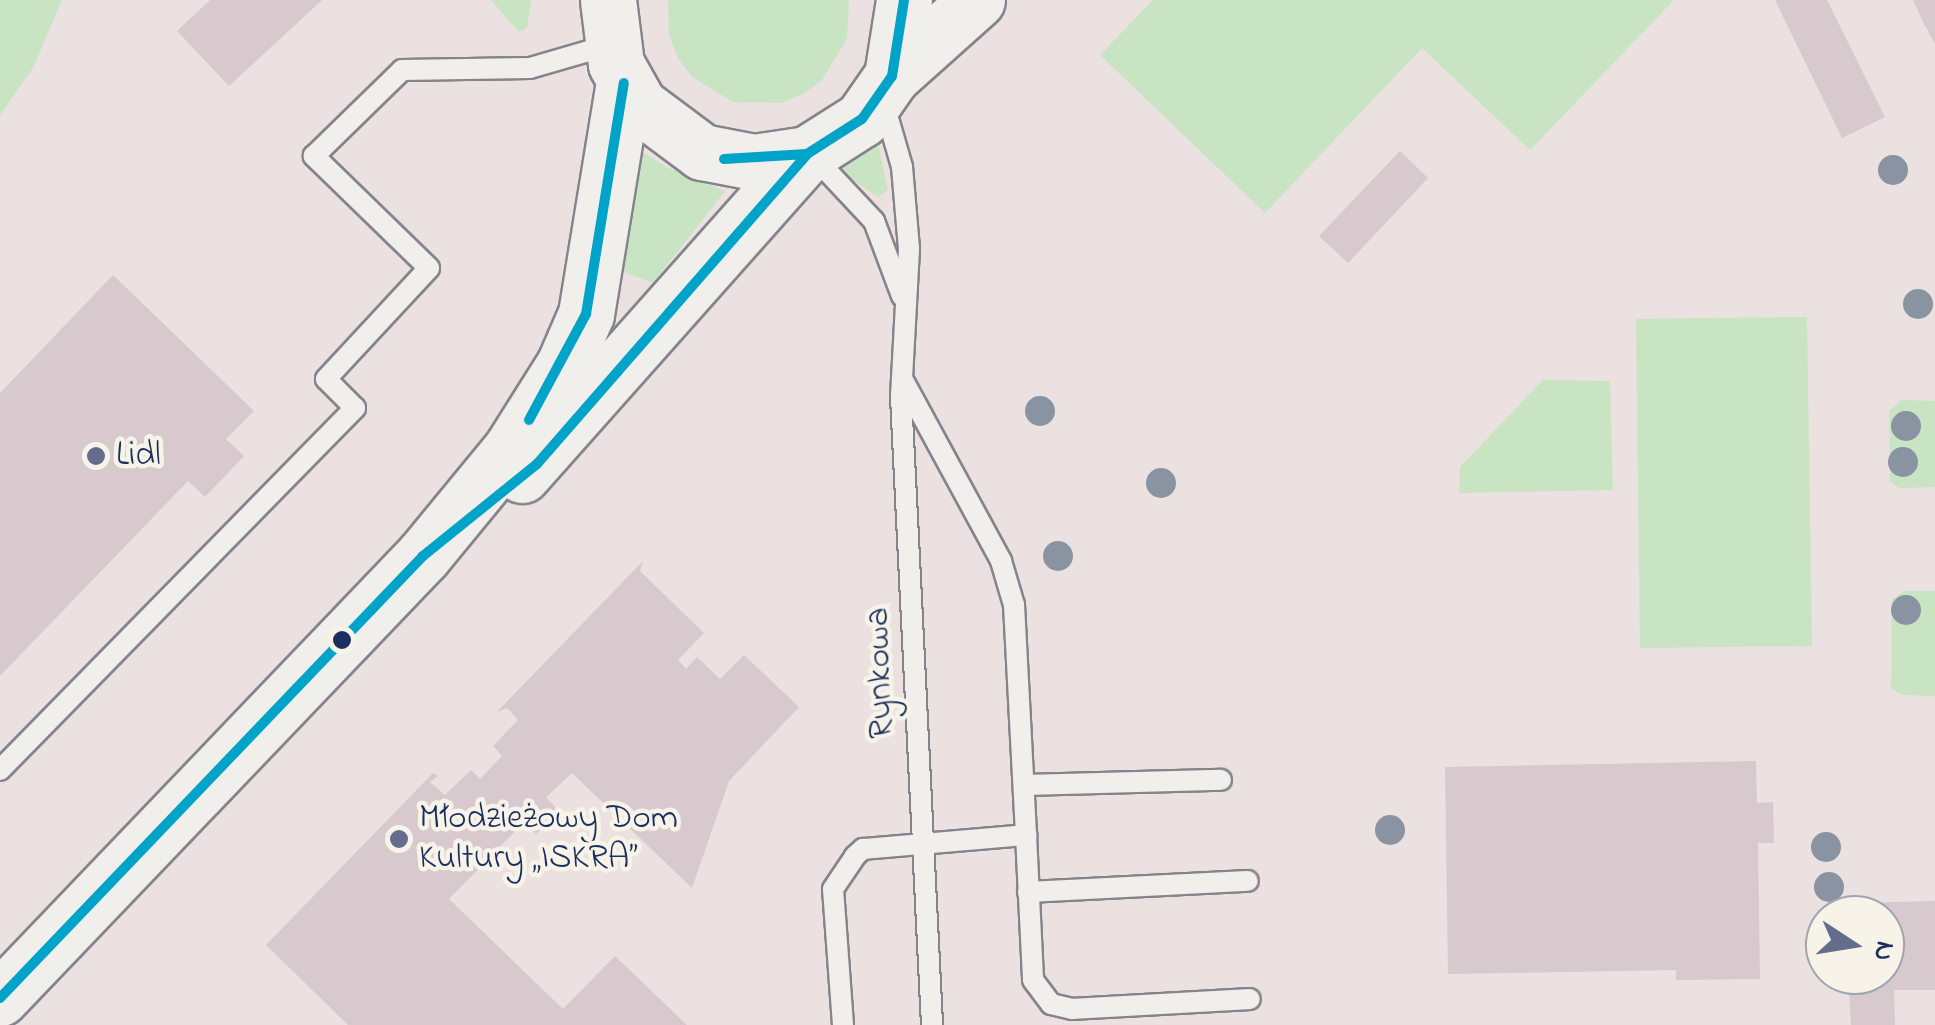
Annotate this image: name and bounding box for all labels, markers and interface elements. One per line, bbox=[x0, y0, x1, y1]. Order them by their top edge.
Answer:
place label: Lidl bbox=[116, 435, 161, 477]
marker: Lidl bbox=[85, 445, 107, 467]
street label: Rynkowa bbox=[858, 607, 904, 739]
unlabelled marker bbox=[332, 630, 352, 650]
place label: Młodzieżowy Dom Kultury „ISKRA” bbox=[419, 798, 678, 880]
marker: Młodzieżowy Dom Kultury „ISKRA” bbox=[388, 828, 410, 850]
north arrow bbox=[1805, 895, 1905, 995]
text: N bbox=[1861, 937, 1905, 964]

